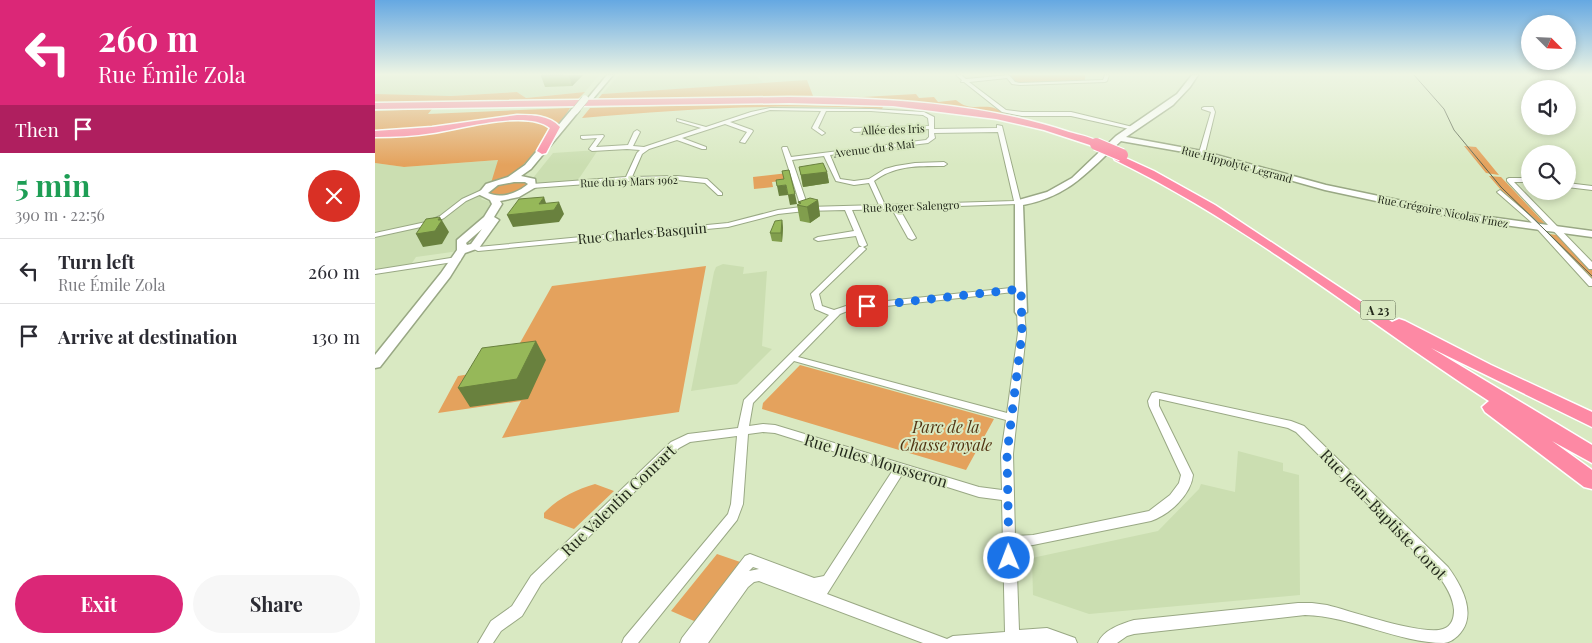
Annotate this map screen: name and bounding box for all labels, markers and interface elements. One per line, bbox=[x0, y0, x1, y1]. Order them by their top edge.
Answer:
text: 260 m bbox=[98, 14, 198, 61]
north arrow bbox=[1521, 15, 1576, 70]
map controls bbox=[1521, 15, 1576, 200]
icon: left bbox=[15, 20, 80, 85]
text: Rue Émile Zola bbox=[98, 59, 246, 89]
button: sound bbox=[1521, 80, 1576, 135]
icon: arrive bbox=[69, 115, 97, 143]
text: Then bbox=[15, 116, 59, 142]
street label: Allée des Iris bbox=[860, 120, 925, 138]
street label: Avenue du 8 Mai bbox=[832, 136, 915, 161]
street label: Rue Hippolyte Legrand bbox=[1180, 142, 1295, 186]
button: search bbox=[1521, 145, 1576, 200]
text: 5 min bbox=[15, 165, 90, 205]
button: close bbox=[308, 170, 360, 222]
street label: Rue du 19 Mars 1962 bbox=[580, 172, 678, 190]
street label: Rue Grégoire Nicolas Finez bbox=[1376, 191, 1510, 231]
street label: Rue Roger Salengro bbox=[862, 197, 960, 215]
text: 390 m · 22:56 bbox=[15, 204, 105, 225]
street label: Rue Charles Basquin bbox=[577, 218, 708, 248]
text: Turn left bbox=[58, 248, 135, 274]
icon: left bbox=[15, 257, 43, 285]
text: 260 m bbox=[308, 258, 360, 284]
text: Rue Émile Zola bbox=[58, 274, 165, 295]
pin bbox=[846, 285, 888, 327]
icon: arrive bbox=[853, 292, 881, 320]
road number: A 23 bbox=[1361, 300, 1395, 320]
icon: arrive bbox=[15, 322, 43, 350]
text: Arrive at destination bbox=[58, 323, 238, 349]
text: 130 m bbox=[312, 323, 360, 349]
park label: Parc de la Chasse royale bbox=[900, 416, 992, 455]
street label: Rue Jules Mousseron bbox=[802, 428, 951, 492]
street label: Rue Valentin Conrart bbox=[556, 440, 680, 560]
street label: Rue Jean-Baptiste Corot bbox=[1316, 444, 1452, 584]
position arrow bbox=[982, 531, 1034, 583]
button: Exit bbox=[15, 575, 183, 633]
button: Share bbox=[193, 575, 360, 633]

